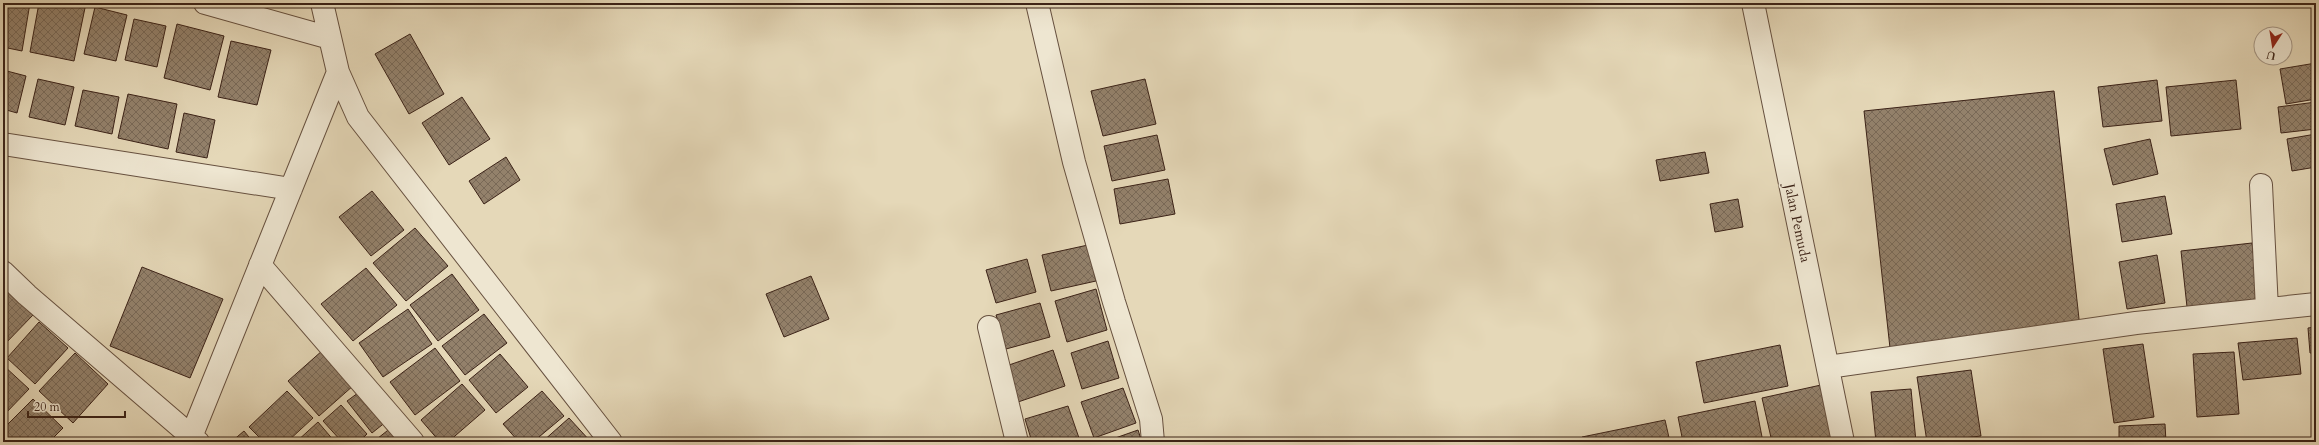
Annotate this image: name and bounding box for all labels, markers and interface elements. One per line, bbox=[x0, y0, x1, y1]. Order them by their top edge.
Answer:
north arrow bbox=[2253, 26, 2293, 66]
text: U bbox=[2265, 47, 2277, 64]
street label: Jalan Pemuda bbox=[1780, 180, 1815, 264]
scale bar bbox=[28, 393, 125, 419]
text: 20 m bbox=[34, 399, 61, 415]

